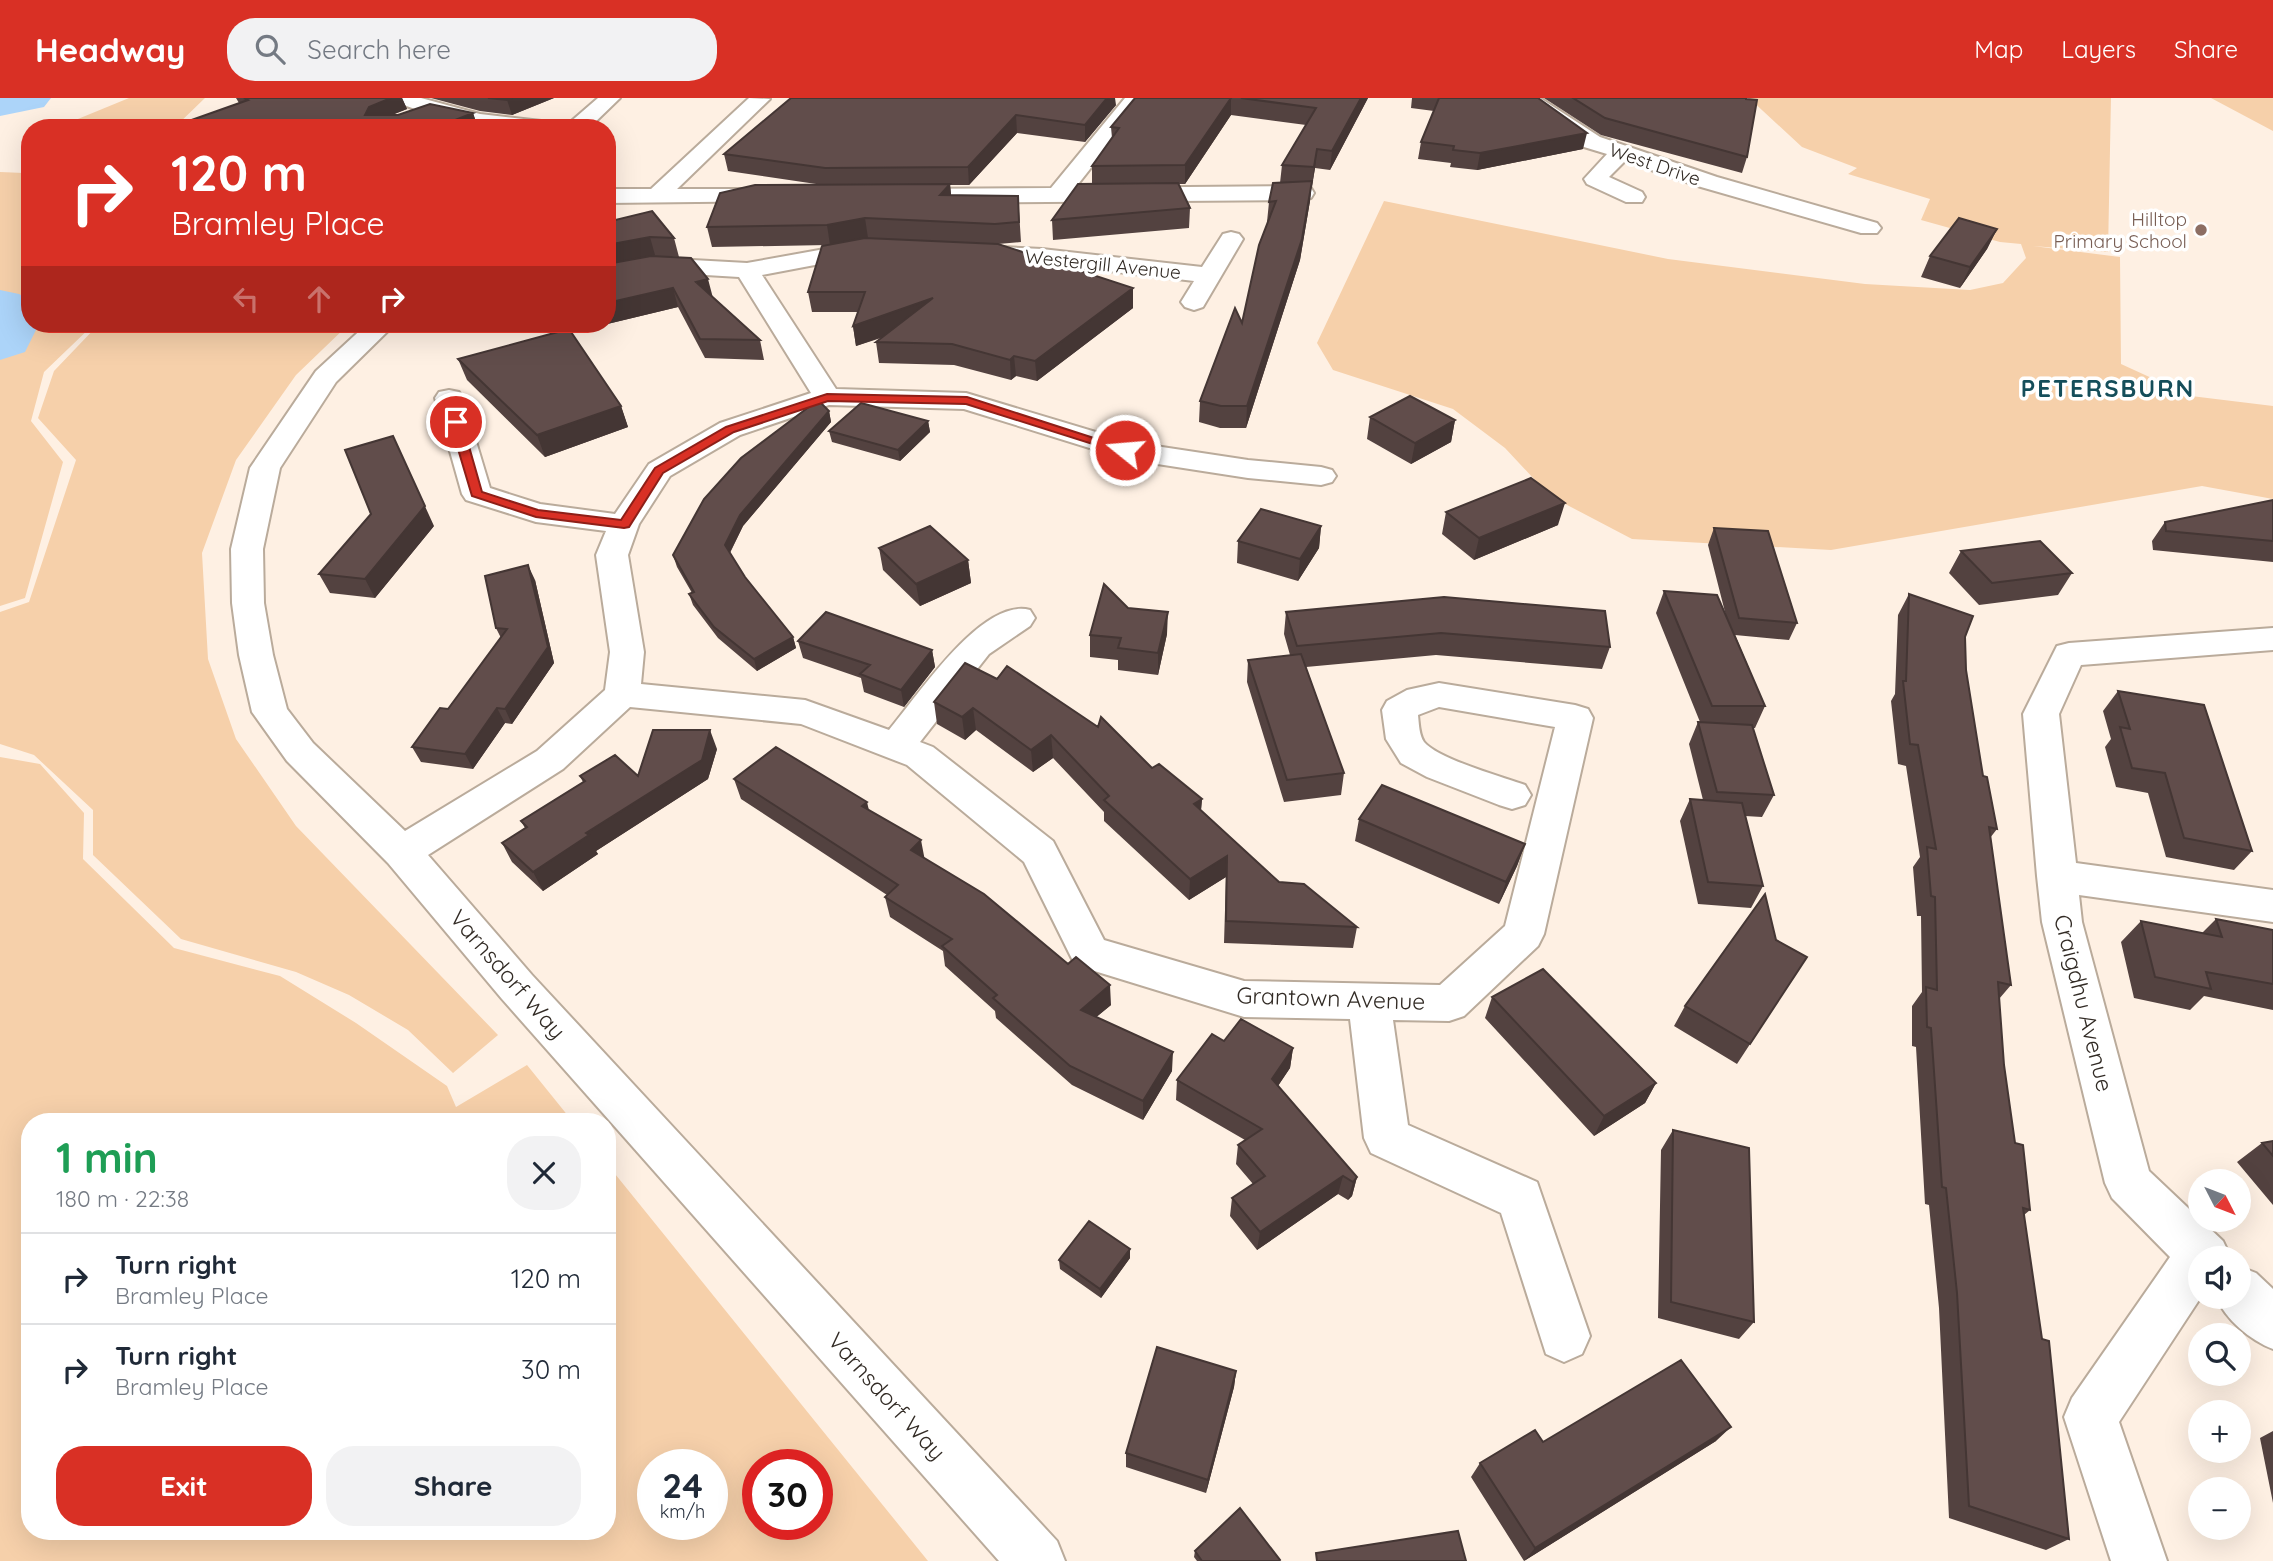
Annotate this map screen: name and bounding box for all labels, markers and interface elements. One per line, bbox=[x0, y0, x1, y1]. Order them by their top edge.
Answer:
search box bbox=[227, 18, 717, 81]
text: Headway bbox=[35, 29, 185, 70]
icon: search bbox=[251, 30, 289, 68]
text: Search here bbox=[307, 33, 451, 66]
text: Map bbox=[1974, 34, 2023, 64]
text: Layers bbox=[2061, 34, 2136, 64]
text: Share bbox=[2174, 34, 2238, 64]
street label: West Drive bbox=[1606, 137, 1704, 191]
text: 120 m bbox=[171, 142, 307, 203]
icon: right bbox=[56, 147, 147, 238]
text: Bramley Place bbox=[171, 203, 385, 243]
place label: Hilltop Primary School bbox=[2054, 207, 2187, 253]
marker: Hilltop Primary School bbox=[2193, 222, 2209, 238]
street label: Westergill Avenue bbox=[1024, 244, 1182, 284]
icon: left bbox=[227, 280, 265, 318]
icon: ahead bbox=[300, 280, 338, 318]
icon: right bbox=[373, 280, 411, 318]
district label: PETERSBURN bbox=[2021, 373, 2195, 403]
pin bbox=[426, 392, 486, 452]
icon: arrive bbox=[437, 403, 475, 441]
position arrow bbox=[1088, 413, 1162, 487]
street label: Varnsdorf Way bbox=[444, 903, 572, 1045]
street label: Craigdhu Avenue bbox=[2048, 911, 2120, 1095]
street label: Grantown Avenue bbox=[1236, 980, 1426, 1016]
text: 1 min bbox=[56, 1131, 158, 1184]
button: close bbox=[507, 1136, 581, 1210]
north arrow bbox=[2188, 1169, 2250, 1232]
map controls bbox=[2188, 1169, 2251, 1540]
text: 180 m · 22:38 bbox=[56, 1184, 189, 1213]
button: sound bbox=[2188, 1246, 2251, 1309]
text: Turn right bbox=[115, 1248, 237, 1281]
icon: right bbox=[56, 1260, 94, 1298]
text: 120 m bbox=[511, 1262, 581, 1295]
text: Bramley Place bbox=[115, 1281, 269, 1310]
button: search bbox=[2188, 1323, 2251, 1386]
street label: Varnsdorf Way bbox=[822, 1326, 952, 1466]
text: Turn right bbox=[115, 1339, 237, 1372]
icon: right bbox=[56, 1351, 94, 1389]
text: 30 m bbox=[521, 1353, 581, 1386]
text: Bramley Place bbox=[115, 1372, 269, 1401]
button: + bbox=[2188, 1400, 2251, 1463]
button: Exit bbox=[56, 1446, 312, 1526]
button: Share bbox=[326, 1446, 581, 1526]
speed limit sign: 30 bbox=[742, 1449, 833, 1540]
text: 24 bbox=[662, 1463, 703, 1507]
button: − bbox=[2188, 1477, 2251, 1540]
text: km/h bbox=[660, 1500, 705, 1523]

